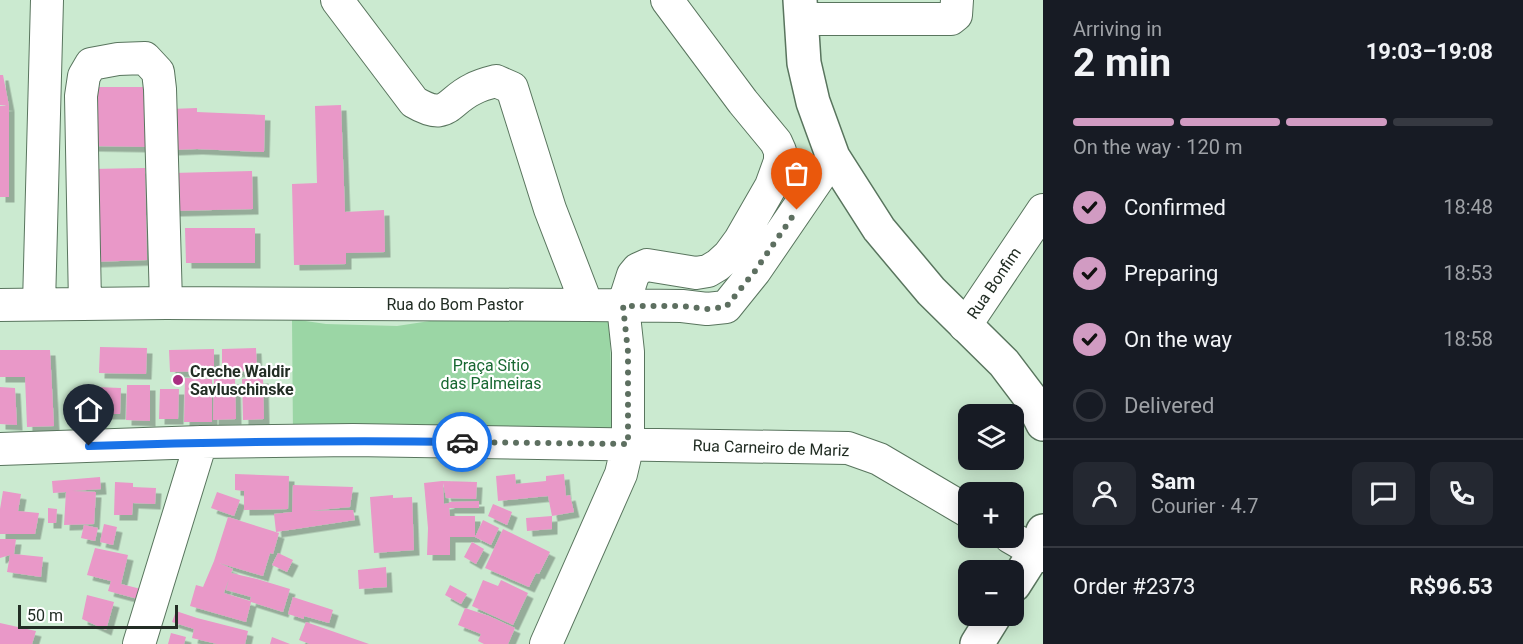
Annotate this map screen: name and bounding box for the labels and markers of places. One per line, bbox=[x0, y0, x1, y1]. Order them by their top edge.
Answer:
pin bbox=[771, 148, 822, 210]
place label: Creche Waldir Savluschinske bbox=[190, 362, 294, 399]
marker: Creche Waldir Savluschinske bbox=[171, 373, 185, 387]
pin bbox=[63, 384, 114, 446]

